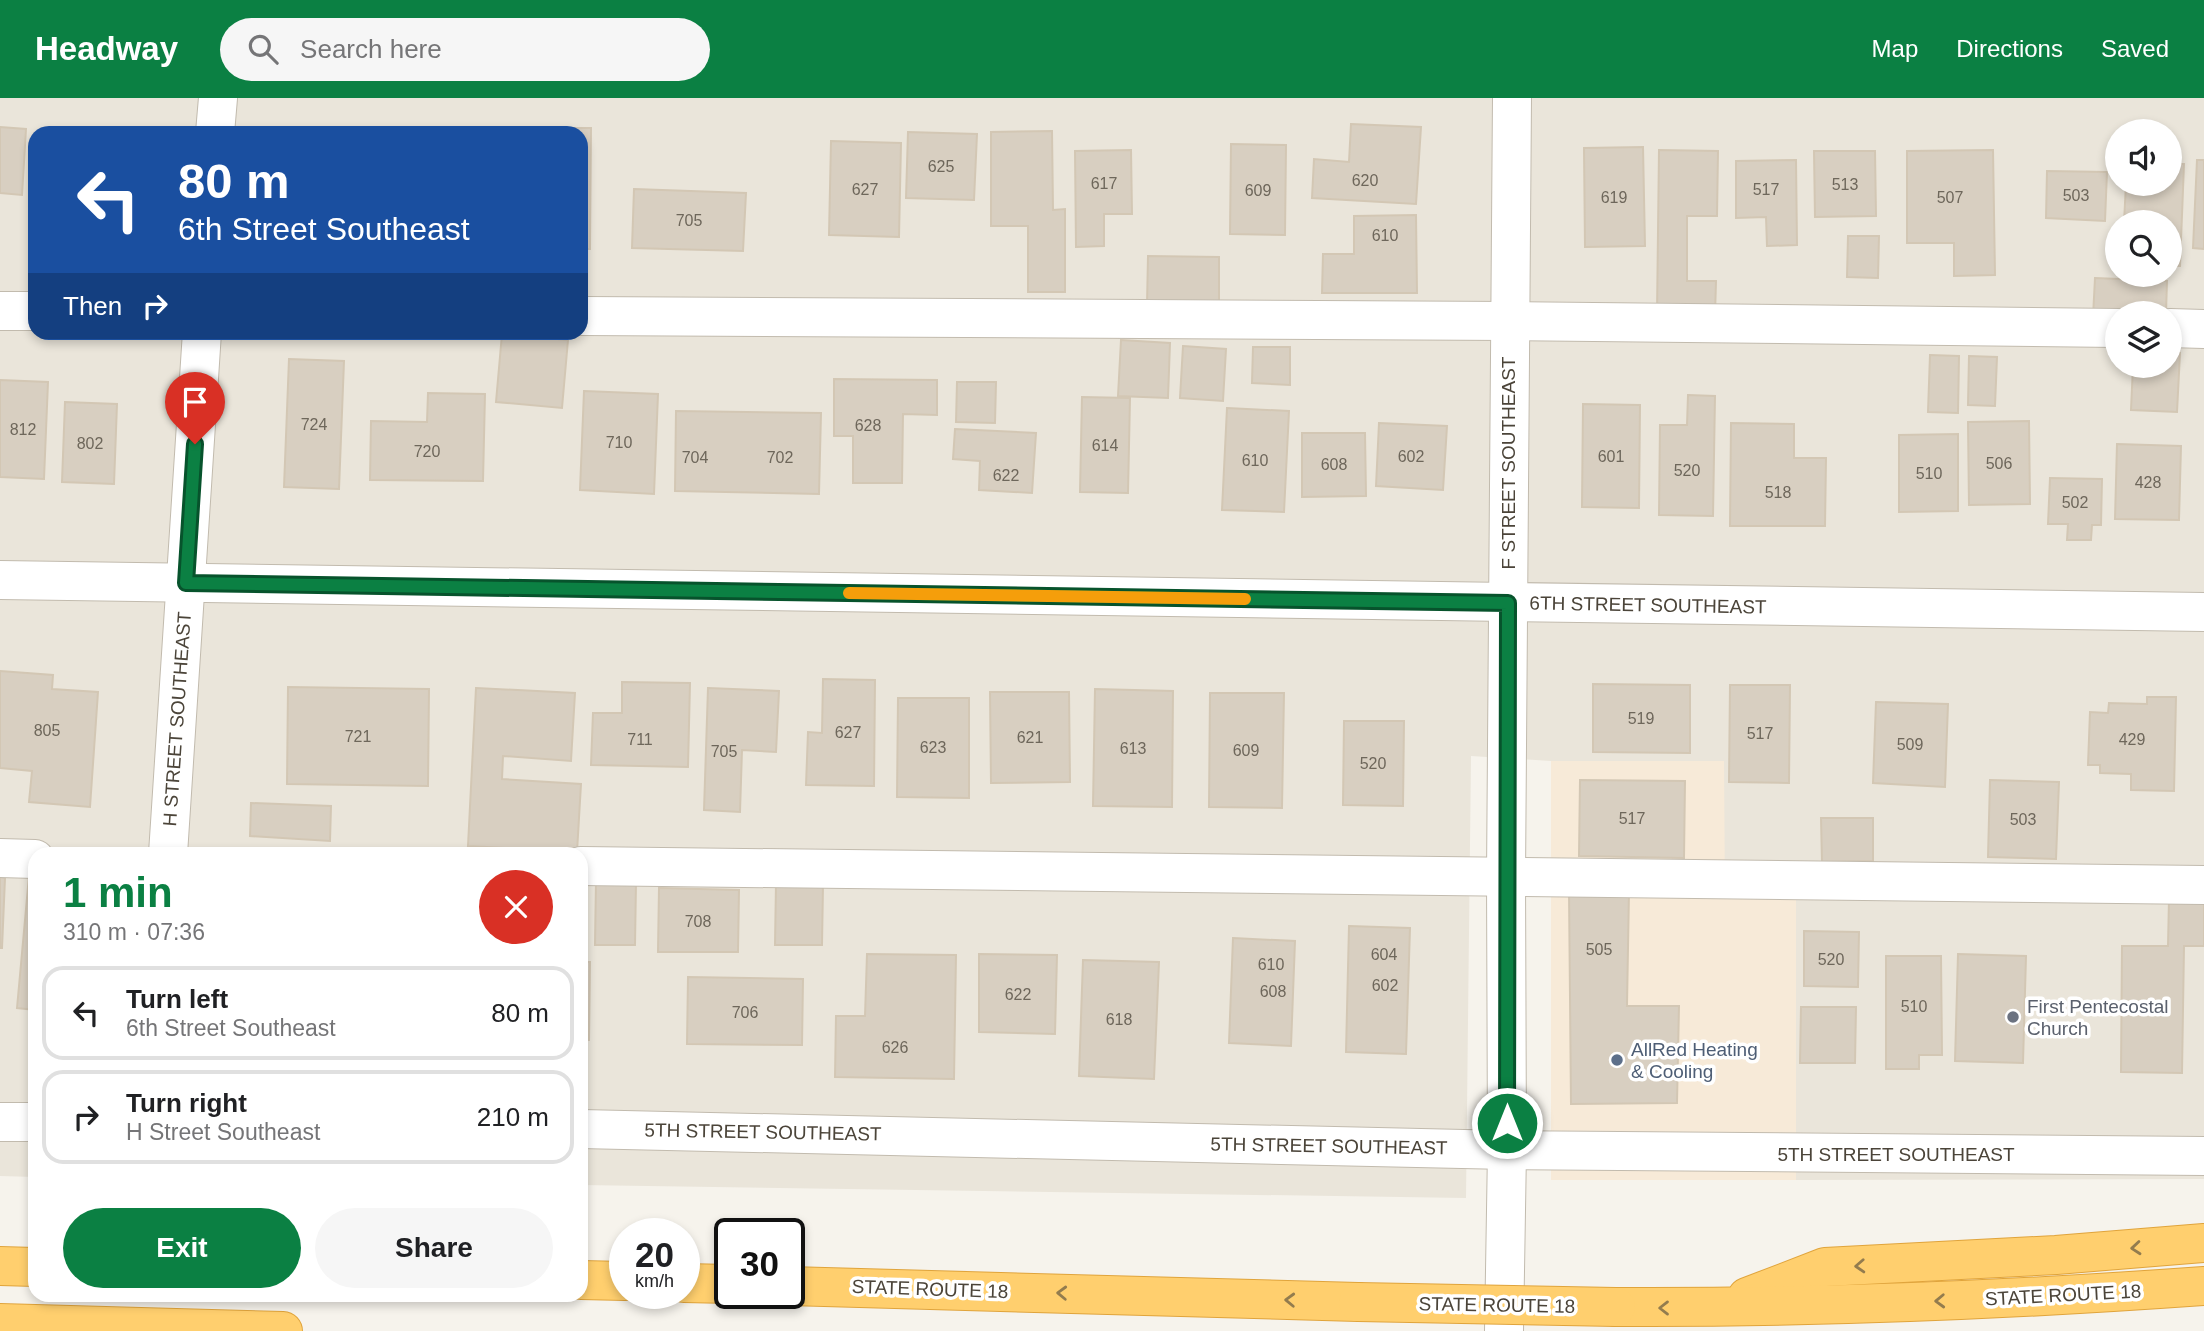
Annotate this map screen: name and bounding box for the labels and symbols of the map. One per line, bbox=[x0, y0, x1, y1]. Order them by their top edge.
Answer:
house number: 625 bbox=[928, 158, 954, 175]
house number: 620 bbox=[1352, 172, 1378, 189]
house number: 617 bbox=[1091, 175, 1117, 192]
house number: 513 bbox=[1832, 176, 1858, 193]
house number: 627 bbox=[852, 181, 878, 198]
house number: 517 bbox=[1753, 181, 1779, 198]
house number: 609 bbox=[1245, 182, 1271, 199]
house number: 503 bbox=[2063, 187, 2089, 204]
house number: 619 bbox=[1601, 189, 1627, 206]
house number: 507 bbox=[1937, 189, 1963, 206]
house number: 705 bbox=[676, 212, 702, 229]
house number: 610 bbox=[1372, 227, 1398, 244]
street label: F STREET SOUTHEAST bbox=[1498, 356, 1519, 569]
pin bbox=[165, 372, 225, 444]
house number: 724 bbox=[301, 416, 327, 433]
house number: 628 bbox=[855, 417, 881, 434]
house number: 812 bbox=[10, 421, 36, 438]
house number: 710 bbox=[606, 434, 632, 451]
house number: 802 bbox=[77, 435, 103, 452]
house number: 614 bbox=[1092, 437, 1118, 454]
house number: 720 bbox=[414, 443, 440, 460]
house number: 602 bbox=[1398, 448, 1424, 465]
house number: 601 bbox=[1598, 448, 1624, 465]
house number: 704 bbox=[682, 449, 708, 466]
house number: 702 bbox=[767, 449, 793, 466]
house number: 610 bbox=[1242, 452, 1268, 469]
house number: 506 bbox=[1986, 455, 2012, 472]
house number: 608 bbox=[1321, 456, 1347, 473]
house number: 520 bbox=[1674, 462, 1700, 479]
house number: 510 bbox=[1916, 465, 1942, 482]
house number: 622 bbox=[993, 467, 1019, 484]
house number: 428 bbox=[2135, 474, 2161, 491]
house number: 518 bbox=[1765, 484, 1791, 501]
house number: 502 bbox=[2062, 494, 2088, 511]
street label: 6TH STREET SOUTHEAST bbox=[1529, 592, 1767, 618]
street label: H STREET SOUTHEAST bbox=[159, 611, 195, 827]
house number: 519 bbox=[1628, 710, 1654, 727]
house number: 805 bbox=[34, 722, 60, 739]
house number: 627 bbox=[835, 724, 861, 741]
house number: 517 bbox=[1747, 725, 1773, 742]
house number: 721 bbox=[345, 728, 371, 745]
house number: 621 bbox=[1017, 729, 1043, 746]
house number: 711 bbox=[627, 731, 653, 748]
house number: 429 bbox=[2119, 731, 2145, 748]
house number: 509 bbox=[1897, 736, 1923, 753]
house number: 623 bbox=[920, 739, 946, 756]
house number: 613 bbox=[1120, 740, 1146, 757]
house number: 609 bbox=[1233, 742, 1259, 759]
house number: 705 bbox=[711, 743, 737, 760]
house number: 520 bbox=[1360, 755, 1386, 772]
house number: 517 bbox=[1619, 810, 1645, 827]
house number: 503 bbox=[2010, 811, 2036, 828]
house number: 708 bbox=[685, 913, 711, 930]
house number: 505 bbox=[1586, 941, 1612, 958]
house number: 604 bbox=[1371, 946, 1397, 963]
house number: 520 bbox=[1818, 951, 1844, 968]
house number: 610 bbox=[1258, 956, 1284, 973]
house number: 602 bbox=[1372, 977, 1398, 994]
house number: 608 bbox=[1260, 983, 1286, 1000]
house number: 622 bbox=[1005, 986, 1031, 1003]
place label: First Pentecostal Church bbox=[2027, 996, 2169, 1039]
house number: 510 bbox=[1901, 998, 1927, 1015]
house number: 706 bbox=[732, 1004, 758, 1021]
marker: First Pentecostal Church bbox=[2005, 1009, 2021, 1025]
house number: 618 bbox=[1106, 1011, 1132, 1028]
house number: 626 bbox=[882, 1039, 908, 1056]
place label: AllRed Heating & Cooling bbox=[1631, 1039, 1758, 1082]
marker: AllRed Heating & Cooling bbox=[1609, 1052, 1625, 1068]
position arrow bbox=[1470, 1086, 1544, 1160]
street label: 5TH STREET SOUTHEAST bbox=[644, 1119, 882, 1145]
street label: 5TH STREET SOUTHEAST bbox=[1210, 1133, 1448, 1159]
street label: 5TH STREET SOUTHEAST bbox=[1777, 1144, 2015, 1165]
speed limit sign: 30 bbox=[714, 1218, 805, 1309]
one-way arrow bbox=[2130, 1240, 2141, 1255]
one-way arrow bbox=[1854, 1258, 1865, 1273]
street label: STATE ROUTE 18 bbox=[851, 1276, 1009, 1302]
street label: STATE ROUTE 18 bbox=[1984, 1280, 2142, 1310]
one-way arrow bbox=[1057, 1286, 1068, 1301]
one-way arrow bbox=[1284, 1293, 1295, 1308]
street label: STATE ROUTE 18 bbox=[1419, 1293, 1575, 1317]
one-way arrow bbox=[1934, 1293, 1945, 1309]
one-way arrow bbox=[1658, 1300, 1669, 1316]

